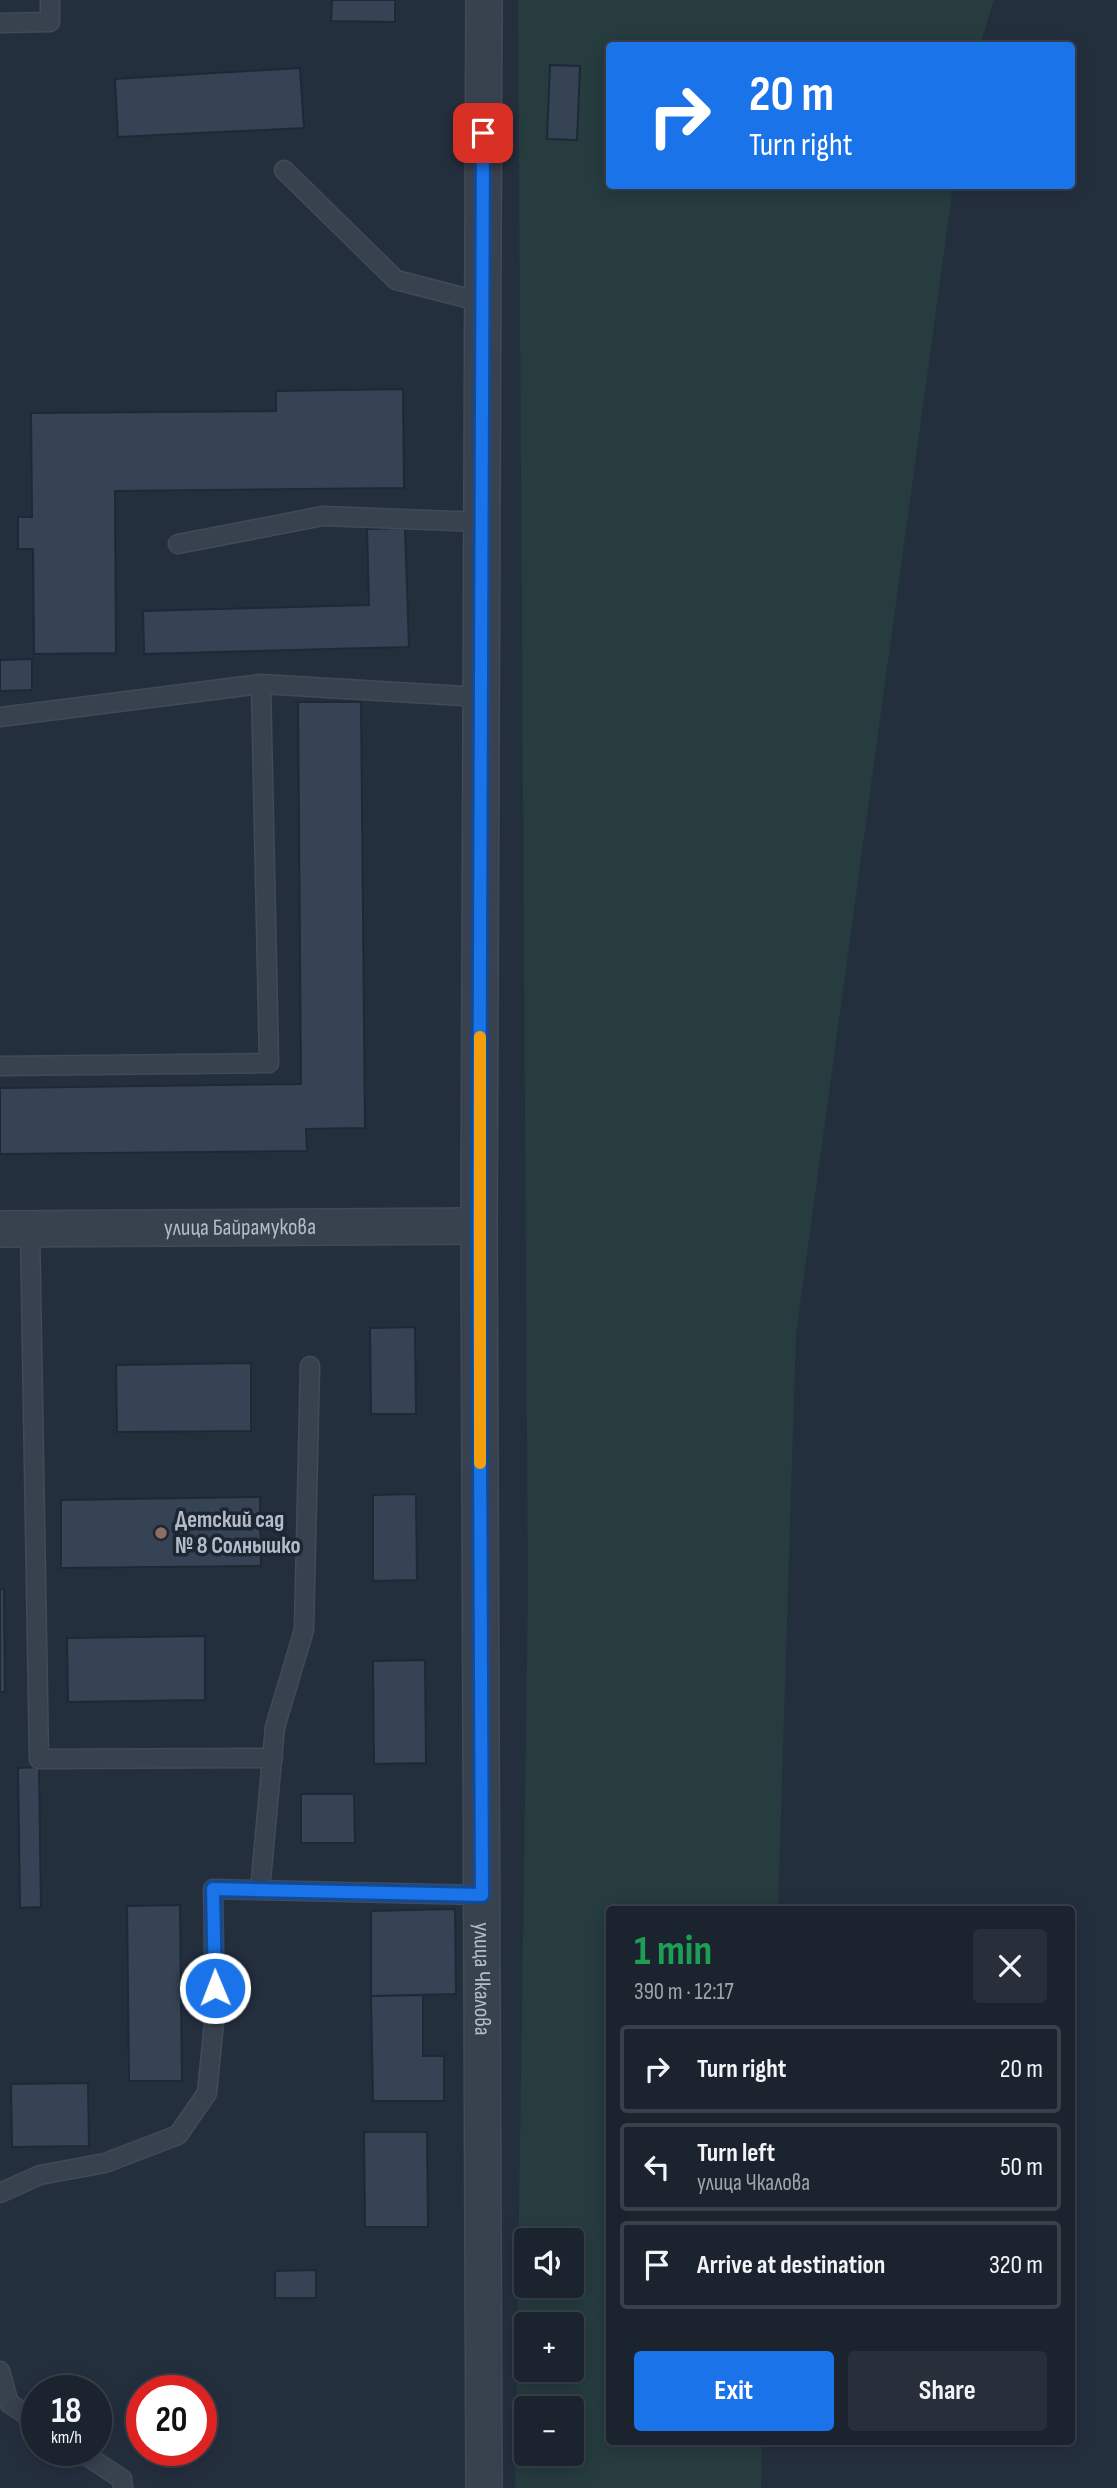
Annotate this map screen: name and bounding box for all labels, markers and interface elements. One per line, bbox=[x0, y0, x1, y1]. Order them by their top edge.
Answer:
text: 20 m bbox=[749, 66, 834, 125]
icon: right bbox=[634, 70, 725, 161]
pin bbox=[453, 103, 513, 163]
icon: arrive bbox=[464, 114, 502, 152]
text: Turn right bbox=[749, 126, 853, 165]
street label: улица Байрамукова bbox=[164, 1213, 316, 1242]
place label: Детский сад № 8 Солнышко bbox=[175, 1506, 301, 1560]
marker: Детский сад № 8 Солнышко bbox=[153, 1525, 169, 1541]
street label: улица Чкалова bbox=[468, 1922, 496, 2036]
text: 1 min bbox=[634, 1926, 712, 1977]
button: close bbox=[973, 1929, 1047, 2003]
position arrow bbox=[178, 1951, 252, 2025]
text: 390 m · 12:17 bbox=[634, 1978, 734, 2006]
icon: right bbox=[638, 2050, 676, 2088]
text: Turn right bbox=[697, 2054, 786, 2085]
text: 20 m bbox=[1000, 2054, 1043, 2085]
text: Turn left bbox=[697, 2138, 775, 2169]
icon: left bbox=[638, 2148, 676, 2186]
text: 50 m bbox=[1000, 2152, 1043, 2183]
text: улица Чкалова bbox=[697, 2169, 810, 2197]
map controls bbox=[514, 2228, 584, 2466]
button: sound bbox=[514, 2228, 584, 2298]
icon: arrive bbox=[638, 2246, 676, 2284]
text: Arrive at destination bbox=[697, 2250, 885, 2281]
text: 320 m bbox=[989, 2250, 1043, 2281]
button: + bbox=[514, 2312, 584, 2382]
button: Exit bbox=[634, 2351, 834, 2431]
button: Share bbox=[848, 2351, 1047, 2431]
speed limit sign: 20 bbox=[126, 2375, 217, 2466]
text: 18 bbox=[51, 2390, 82, 2433]
button: − bbox=[514, 2396, 584, 2466]
text: km/h bbox=[51, 2427, 82, 2448]

